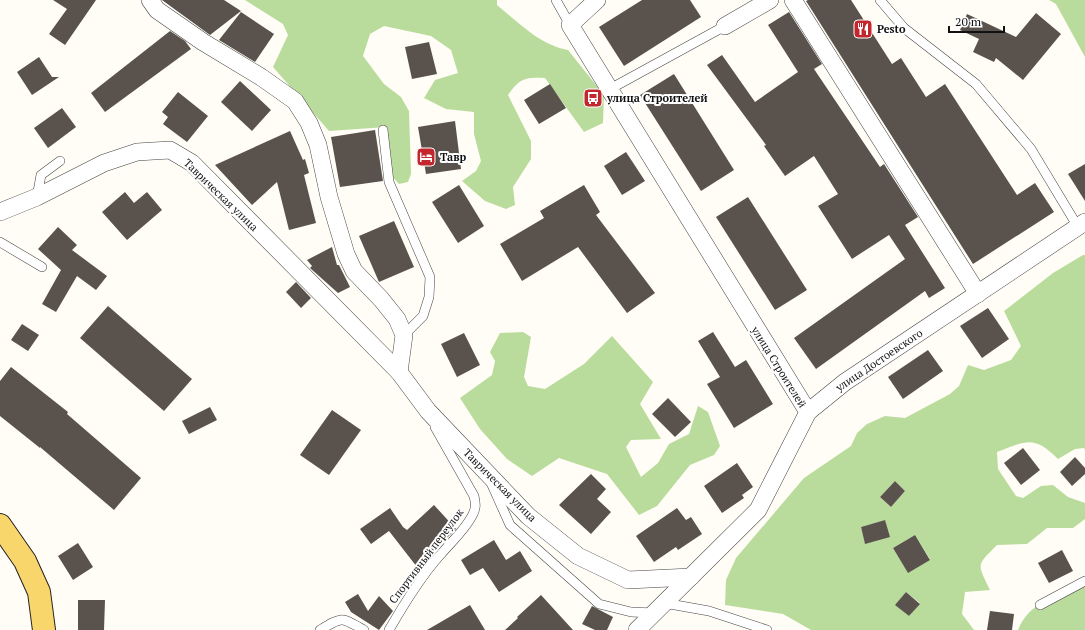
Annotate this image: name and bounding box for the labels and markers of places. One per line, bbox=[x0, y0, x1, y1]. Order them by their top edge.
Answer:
restaurant icon: Pesto bbox=[852, 18, 874, 40]
place label: Pesto bbox=[877, 22, 906, 36]
bus stop icon: улица Строителей bbox=[582, 87, 604, 109]
place label: улица Строителей bbox=[606, 91, 708, 105]
hotel icon: Тавр bbox=[415, 146, 437, 168]
place label: Тавр bbox=[440, 150, 466, 164]

